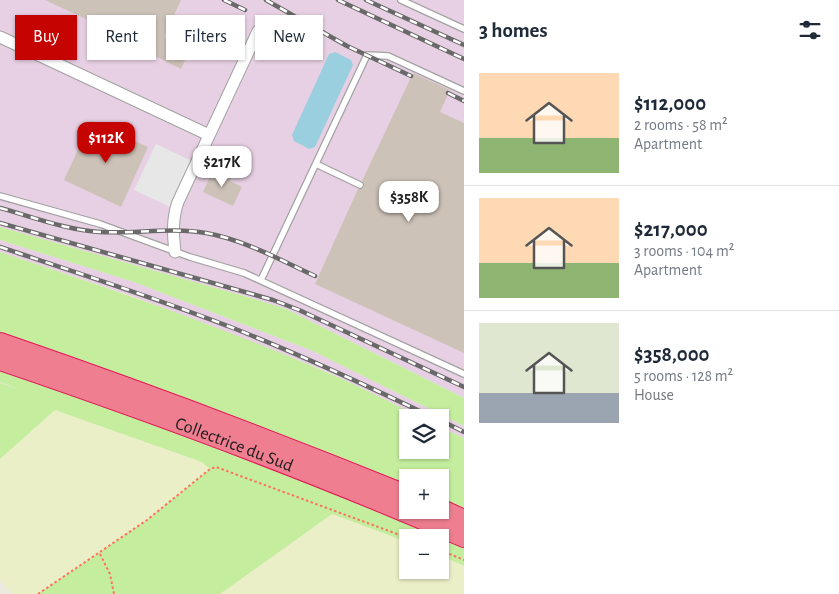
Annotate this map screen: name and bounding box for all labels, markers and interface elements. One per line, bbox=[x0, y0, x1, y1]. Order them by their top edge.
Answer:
chip: Buy bbox=[15, 15, 77, 60]
chip: Rent bbox=[87, 15, 156, 60]
chip: Filters bbox=[166, 15, 245, 60]
chip: New bbox=[255, 15, 323, 60]
icon: filters bbox=[796, 16, 824, 44]
text: 3 homes bbox=[479, 20, 548, 41]
icon: home bbox=[519, 93, 579, 153]
text: $112,000 bbox=[634, 93, 706, 114]
text: 2 rooms · 58 m² bbox=[634, 117, 728, 133]
pin: $112K bbox=[71, 121, 141, 164]
text: $112K bbox=[88, 130, 124, 146]
text: Apartment bbox=[634, 136, 702, 152]
pin: $217K bbox=[187, 146, 257, 188]
text: $217K bbox=[204, 154, 240, 170]
pin: $358K bbox=[374, 180, 444, 223]
text: $358K bbox=[390, 189, 428, 205]
icon: home bbox=[519, 218, 579, 278]
text: $217,000 bbox=[634, 219, 708, 240]
text: 3 rooms · 104 m² bbox=[634, 243, 734, 259]
text: Apartment bbox=[634, 262, 702, 278]
icon: home bbox=[519, 343, 579, 403]
text: $358,000 bbox=[634, 344, 710, 365]
text: 5 rooms · 128 m² bbox=[634, 368, 733, 384]
text: House bbox=[634, 387, 674, 403]
map controls bbox=[399, 409, 449, 579]
button: layers bbox=[399, 409, 449, 459]
street label: Collectrice du Sud bbox=[173, 415, 296, 476]
button: + bbox=[399, 469, 449, 519]
button: − bbox=[399, 529, 449, 579]

